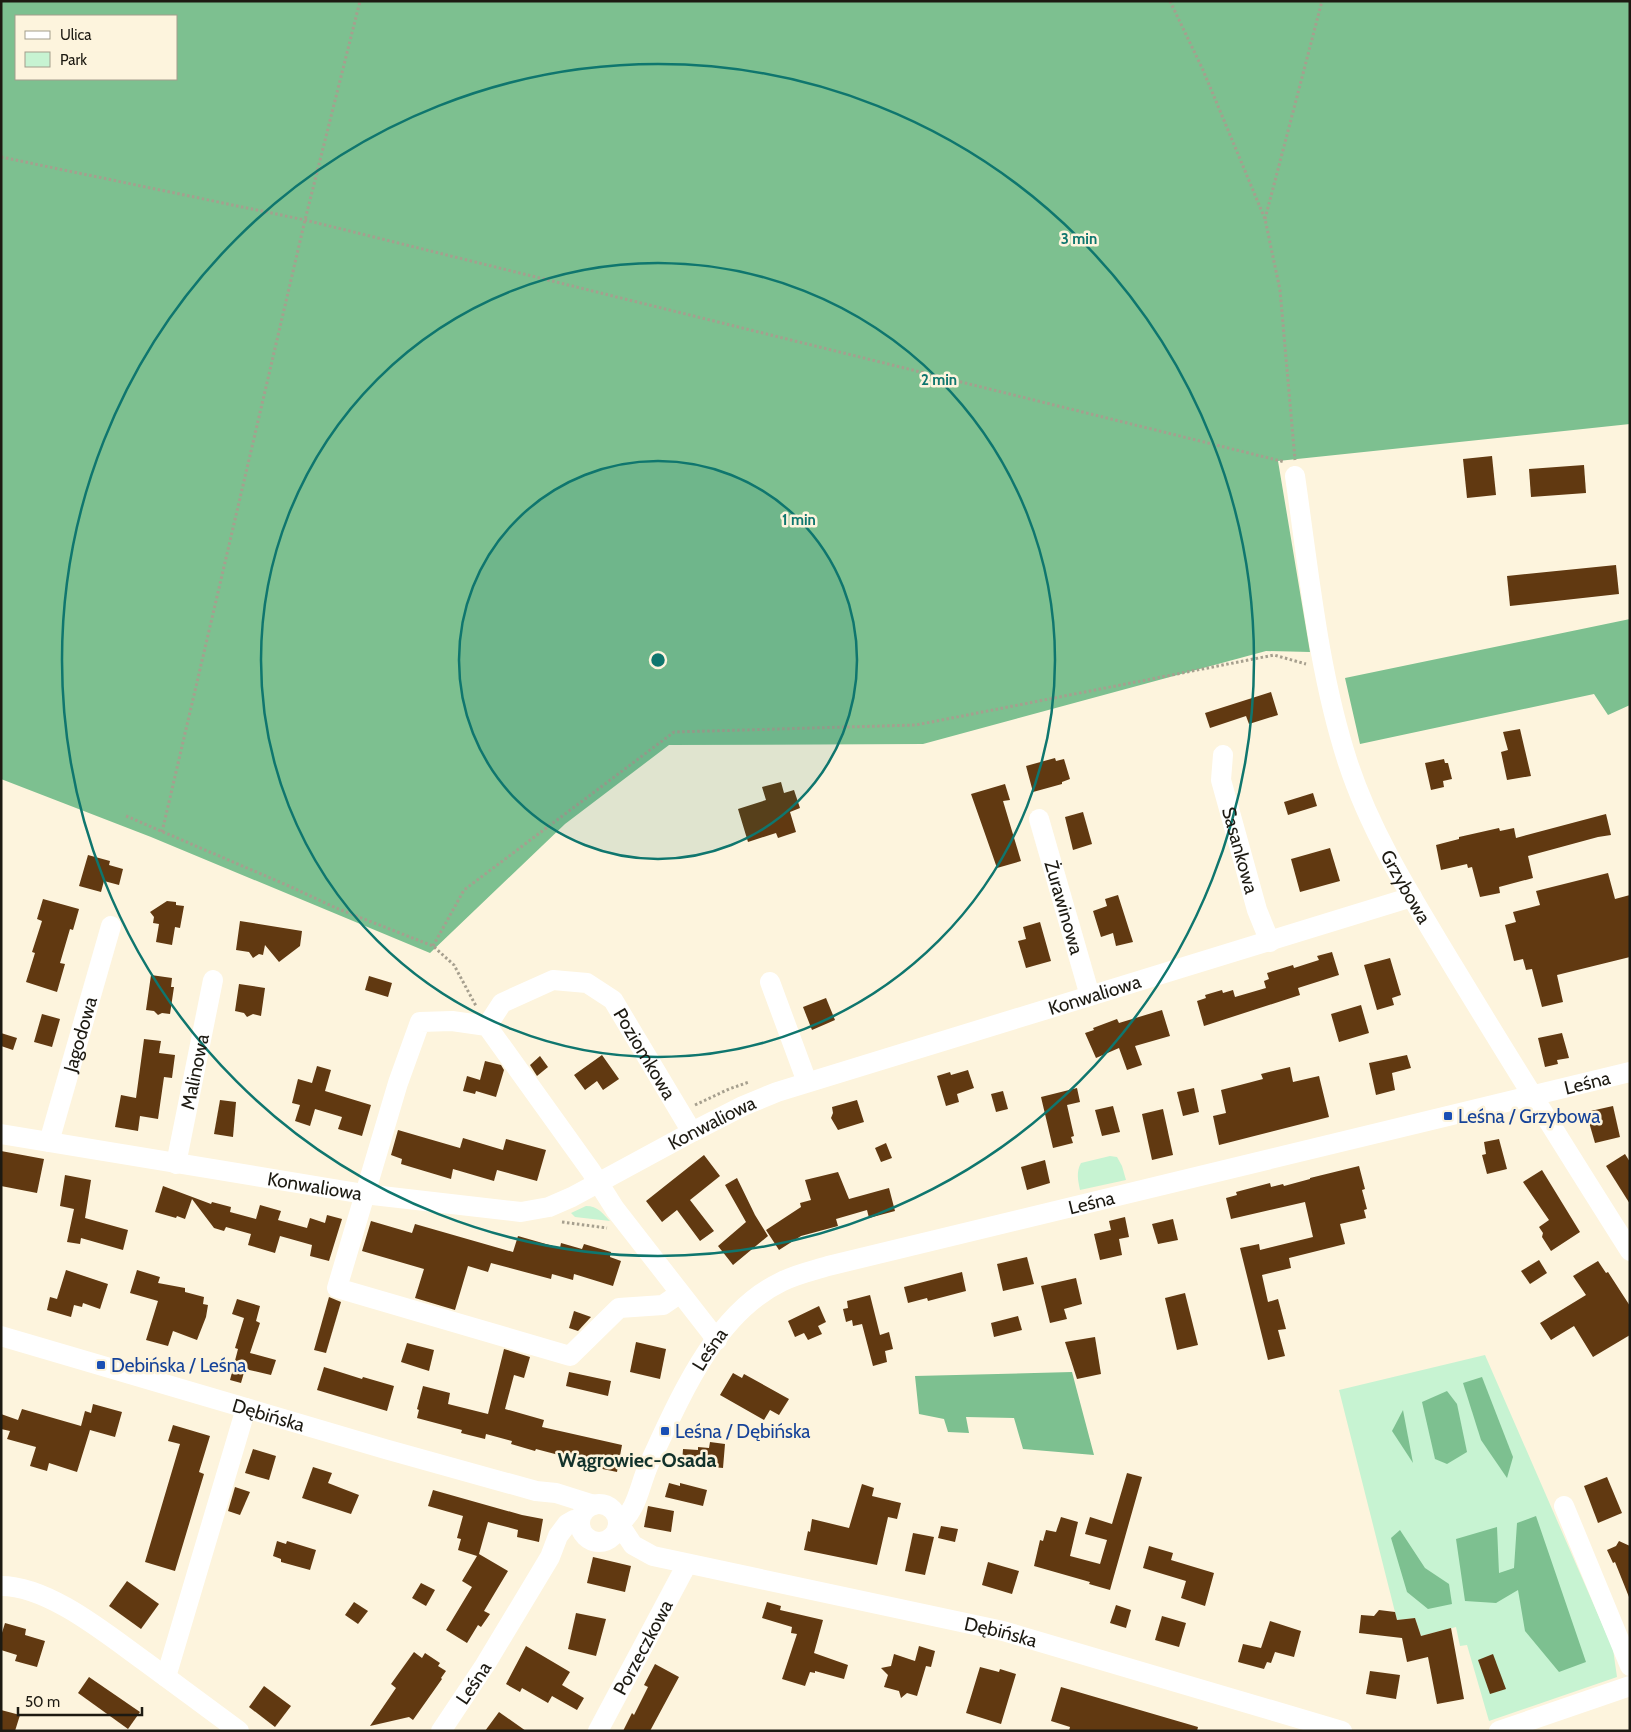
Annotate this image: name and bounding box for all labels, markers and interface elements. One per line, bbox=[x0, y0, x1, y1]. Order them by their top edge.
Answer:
legend bbox=[15, 15, 178, 80]
text: Ulica bbox=[60, 26, 92, 44]
text: Park bbox=[60, 51, 87, 69]
text: 3 min bbox=[1061, 230, 1097, 248]
text: 2 min bbox=[921, 371, 957, 389]
text: 1 min bbox=[782, 511, 816, 529]
centre of rings bbox=[649, 651, 667, 669]
street label: Sasankowa bbox=[1217, 804, 1263, 896]
street label: Grzybowa bbox=[1376, 846, 1436, 928]
street label: Żurawinowa bbox=[1040, 858, 1089, 957]
street label: Konwaliowa bbox=[1045, 970, 1143, 1020]
street label: Jagodowa bbox=[58, 994, 102, 1076]
street label: Poziomkowa bbox=[609, 1004, 681, 1103]
street label: Malinowa bbox=[176, 1032, 213, 1112]
street label: Leśna bbox=[1562, 1066, 1612, 1099]
street label: Konwaliowa bbox=[664, 1091, 759, 1154]
place label: Leśna / Grzybowa bbox=[1458, 1105, 1600, 1128]
marker: Leśna / Grzybowa bbox=[1442, 1110, 1454, 1122]
street label: Konwaliowa bbox=[266, 1167, 364, 1205]
street label: Leśna bbox=[1066, 1186, 1117, 1219]
street label: Leśna bbox=[687, 1323, 732, 1375]
place label: Debińska / Leśna bbox=[111, 1354, 246, 1377]
marker: Debińska / Leśna bbox=[95, 1359, 107, 1371]
street label: Dębińska bbox=[230, 1393, 307, 1436]
place label: Leśna / Dębińska bbox=[675, 1420, 811, 1443]
marker: Leśna / Dębińska bbox=[659, 1425, 671, 1437]
district label: Wągrowiec-Osada bbox=[558, 1448, 716, 1472]
street label: Porzeczkowa bbox=[608, 1596, 677, 1699]
street label: Dębińska bbox=[962, 1612, 1040, 1652]
street label: Leśna bbox=[451, 1657, 496, 1709]
scale bar bbox=[18, 1684, 141, 1716]
text: 50 m bbox=[25, 1693, 60, 1711]

